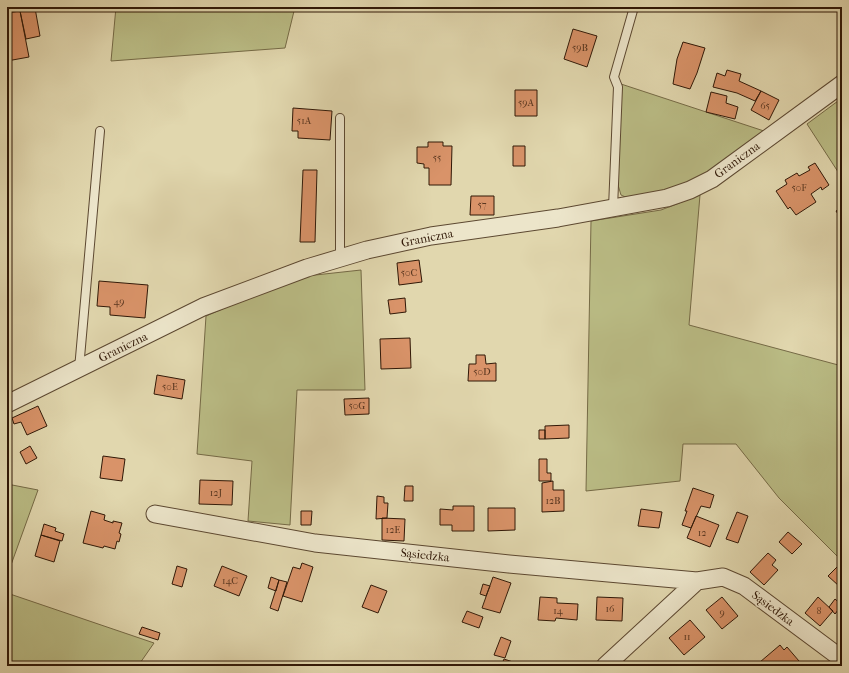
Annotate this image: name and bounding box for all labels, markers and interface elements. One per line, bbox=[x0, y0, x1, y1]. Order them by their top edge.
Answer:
house number: 59B bbox=[572, 42, 588, 54]
house number: 59A bbox=[518, 97, 535, 109]
house number: 65 bbox=[760, 100, 770, 112]
house number: 51A bbox=[297, 115, 312, 127]
street label: Graniczna bbox=[712, 139, 763, 181]
house number: 55 bbox=[433, 152, 441, 164]
house number: 50F bbox=[791, 182, 807, 194]
house number: 57 bbox=[477, 199, 487, 211]
street label: Graniczna bbox=[400, 226, 455, 250]
house number: 50C bbox=[401, 267, 418, 279]
house number: 49 bbox=[113, 296, 125, 308]
street label: Graniczna bbox=[96, 329, 150, 365]
house number: 50D bbox=[473, 366, 491, 378]
house number: 50E bbox=[162, 381, 178, 393]
house number: 50G bbox=[349, 400, 365, 412]
house number: 12J bbox=[210, 487, 222, 499]
house number: 12B bbox=[545, 495, 561, 507]
house number: 12E bbox=[386, 524, 400, 536]
house number: 12 bbox=[698, 527, 706, 539]
street label: Sąsiedzka bbox=[400, 545, 451, 565]
house number: 14C bbox=[222, 575, 238, 587]
street label: Sąsiedzka bbox=[749, 588, 797, 629]
house number: 16 bbox=[606, 603, 615, 615]
house number: 14 bbox=[553, 605, 564, 617]
house number: 8 bbox=[816, 605, 822, 617]
house number: 9 bbox=[719, 607, 725, 619]
house number: 11 bbox=[683, 631, 691, 643]

